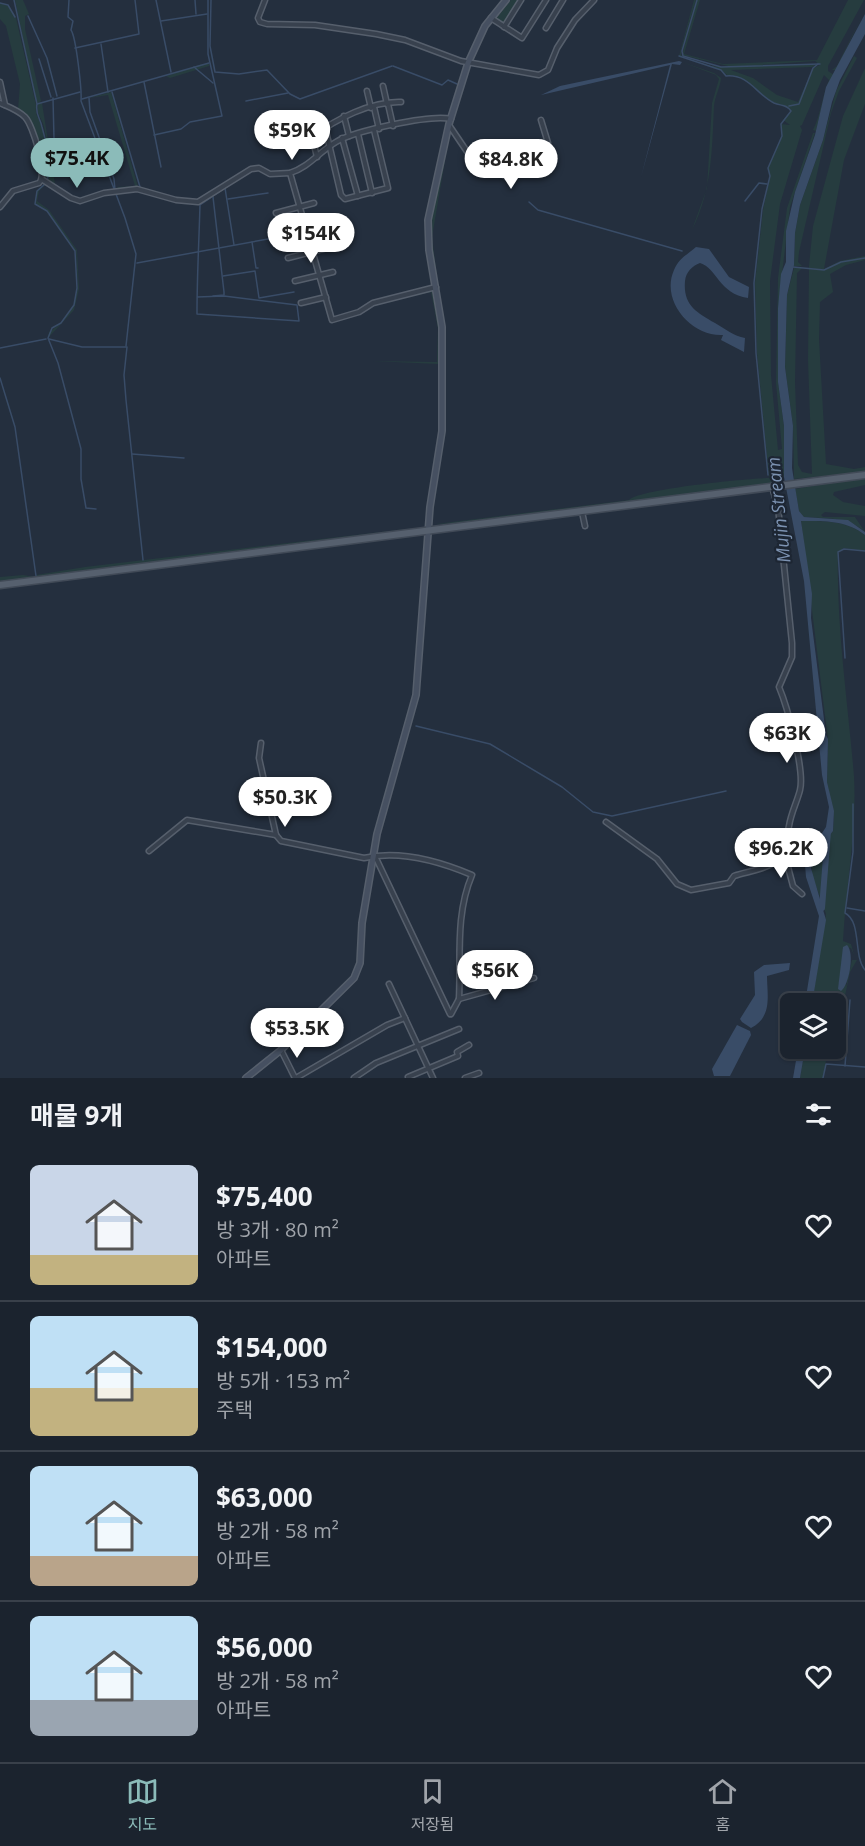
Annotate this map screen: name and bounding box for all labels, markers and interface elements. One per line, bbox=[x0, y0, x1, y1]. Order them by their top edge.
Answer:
pin: $59K bbox=[256, 110, 328, 161]
text: $59K bbox=[268, 116, 316, 143]
pin: $75.4K bbox=[28, 138, 126, 189]
pin: $84.8K bbox=[462, 139, 560, 190]
text: $75.4K bbox=[45, 144, 109, 171]
text: $84.8K bbox=[479, 145, 543, 172]
pin: $154K bbox=[269, 213, 353, 264]
text: $154K bbox=[281, 219, 341, 246]
water label: Mujin Stream bbox=[761, 456, 796, 564]
pin: $63K bbox=[751, 713, 823, 764]
text: $63K bbox=[763, 719, 811, 746]
pin: $50.3K bbox=[236, 777, 334, 828]
text: $50.3K bbox=[253, 783, 317, 810]
pin: $96.2K bbox=[732, 828, 830, 879]
text: $96.2K bbox=[749, 834, 813, 861]
pin: $56K bbox=[459, 950, 531, 1001]
text: $56K bbox=[471, 956, 519, 983]
map controls bbox=[780, 993, 846, 1059]
button: layers bbox=[780, 993, 846, 1059]
pin: $53.5K bbox=[248, 1008, 346, 1059]
text: $53.5K bbox=[265, 1014, 329, 1041]
text: 매물 9개 bbox=[30, 1097, 123, 1133]
icon: filters bbox=[802, 1098, 835, 1131]
text: $75,400 bbox=[216, 1178, 313, 1214]
icon: home bbox=[78, 1189, 150, 1261]
icon: heart bbox=[802, 1209, 835, 1242]
text: 방 3개 · 80 m² bbox=[216, 1216, 339, 1243]
text: 아파트 bbox=[216, 1245, 271, 1272]
text: $154,000 bbox=[216, 1329, 327, 1365]
icon: home bbox=[78, 1340, 150, 1412]
icon: heart bbox=[802, 1360, 835, 1393]
text: 방 5개 · 153 m² bbox=[216, 1367, 350, 1394]
text: 주택 bbox=[216, 1396, 253, 1423]
text: $63,000 bbox=[216, 1479, 313, 1515]
icon: home bbox=[78, 1490, 150, 1562]
icon: heart bbox=[802, 1510, 835, 1543]
text: 방 2개 · 58 m² bbox=[216, 1517, 339, 1544]
text: 아파트 bbox=[216, 1546, 271, 1573]
text: $56,000 bbox=[216, 1629, 313, 1665]
icon: home bbox=[78, 1640, 150, 1712]
icon: heart bbox=[802, 1660, 835, 1693]
text: 방 2개 · 58 m² bbox=[216, 1667, 339, 1694]
text: 아파트 bbox=[216, 1696, 271, 1723]
tab: 지도 bbox=[126, 1775, 159, 1835]
tab: 저장됨 bbox=[410, 1775, 455, 1835]
tab: 홈 bbox=[706, 1775, 739, 1835]

